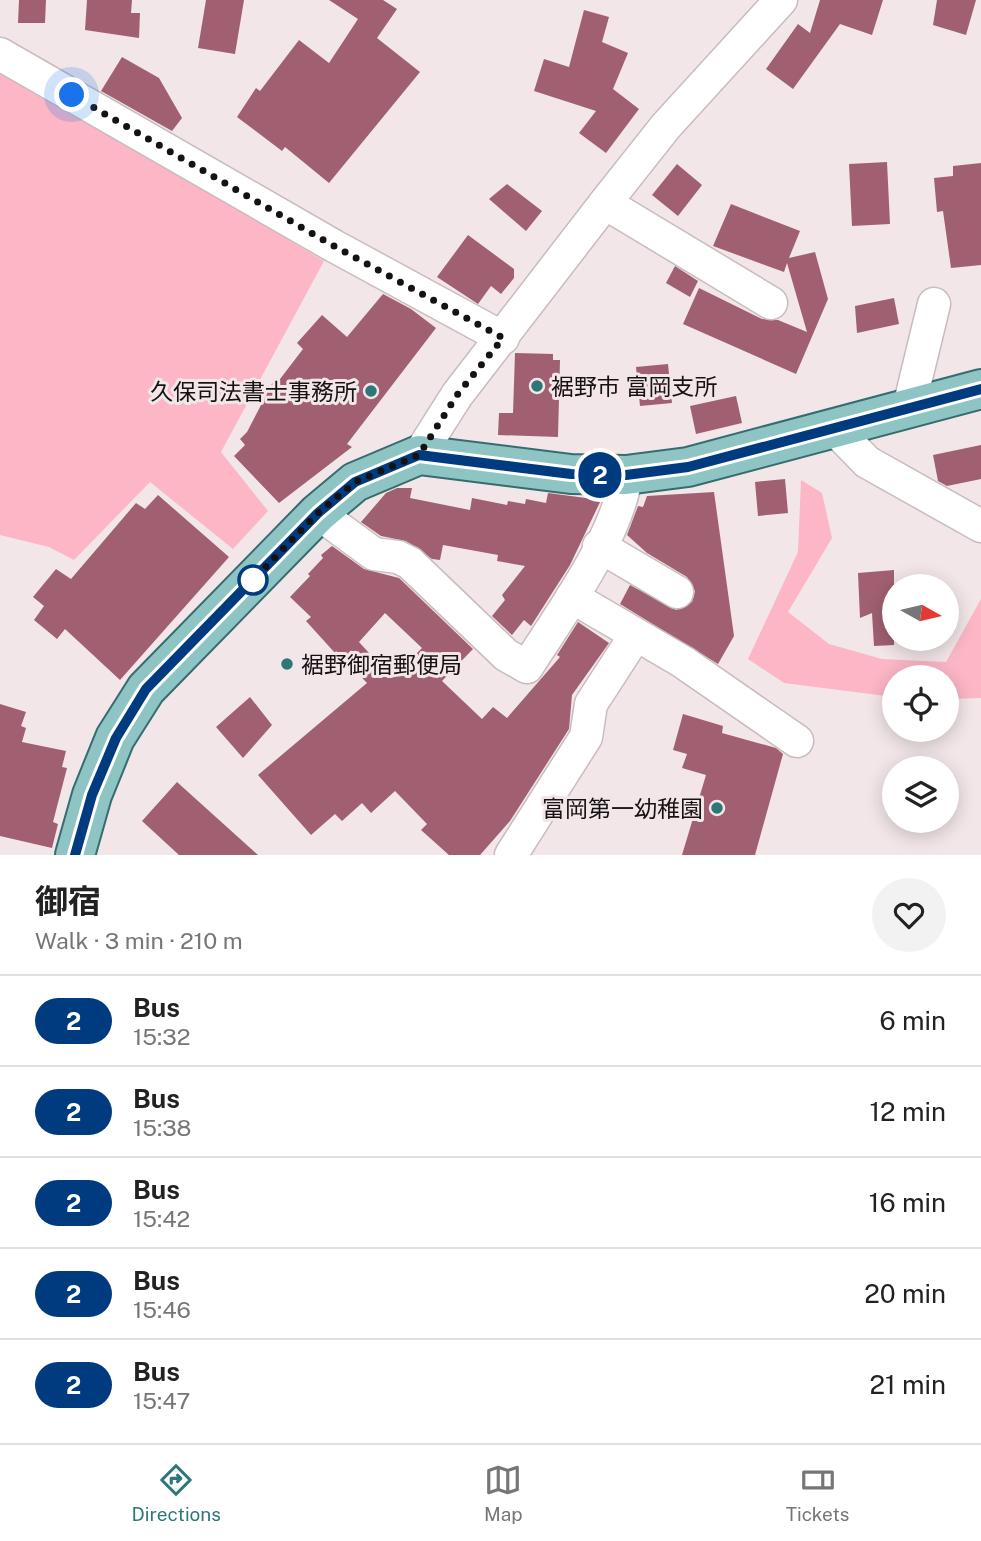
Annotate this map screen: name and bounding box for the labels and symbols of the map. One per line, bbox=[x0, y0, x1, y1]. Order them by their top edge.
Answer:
your location bbox=[54, 77, 89, 112]
place label: 裾野市 富岡支所 bbox=[551, 373, 718, 400]
place label: 久保司法書士事務所 bbox=[150, 378, 357, 405]
marker: 裾野市 富岡支所 bbox=[529, 378, 545, 394]
marker: 久保司法書士事務所 bbox=[363, 383, 379, 399]
line badge: 2 bbox=[577, 452, 623, 498]
unlabelled marker bbox=[238, 565, 268, 595]
north arrow bbox=[882, 574, 959, 651]
place label: 裾野御宿郵便局 bbox=[301, 651, 462, 678]
marker: 裾野御宿郵便局 bbox=[279, 656, 295, 672]
place label: 富岡第一幼稚園 bbox=[542, 795, 703, 822]
marker: 富岡第一幼稚園 bbox=[709, 800, 725, 816]

